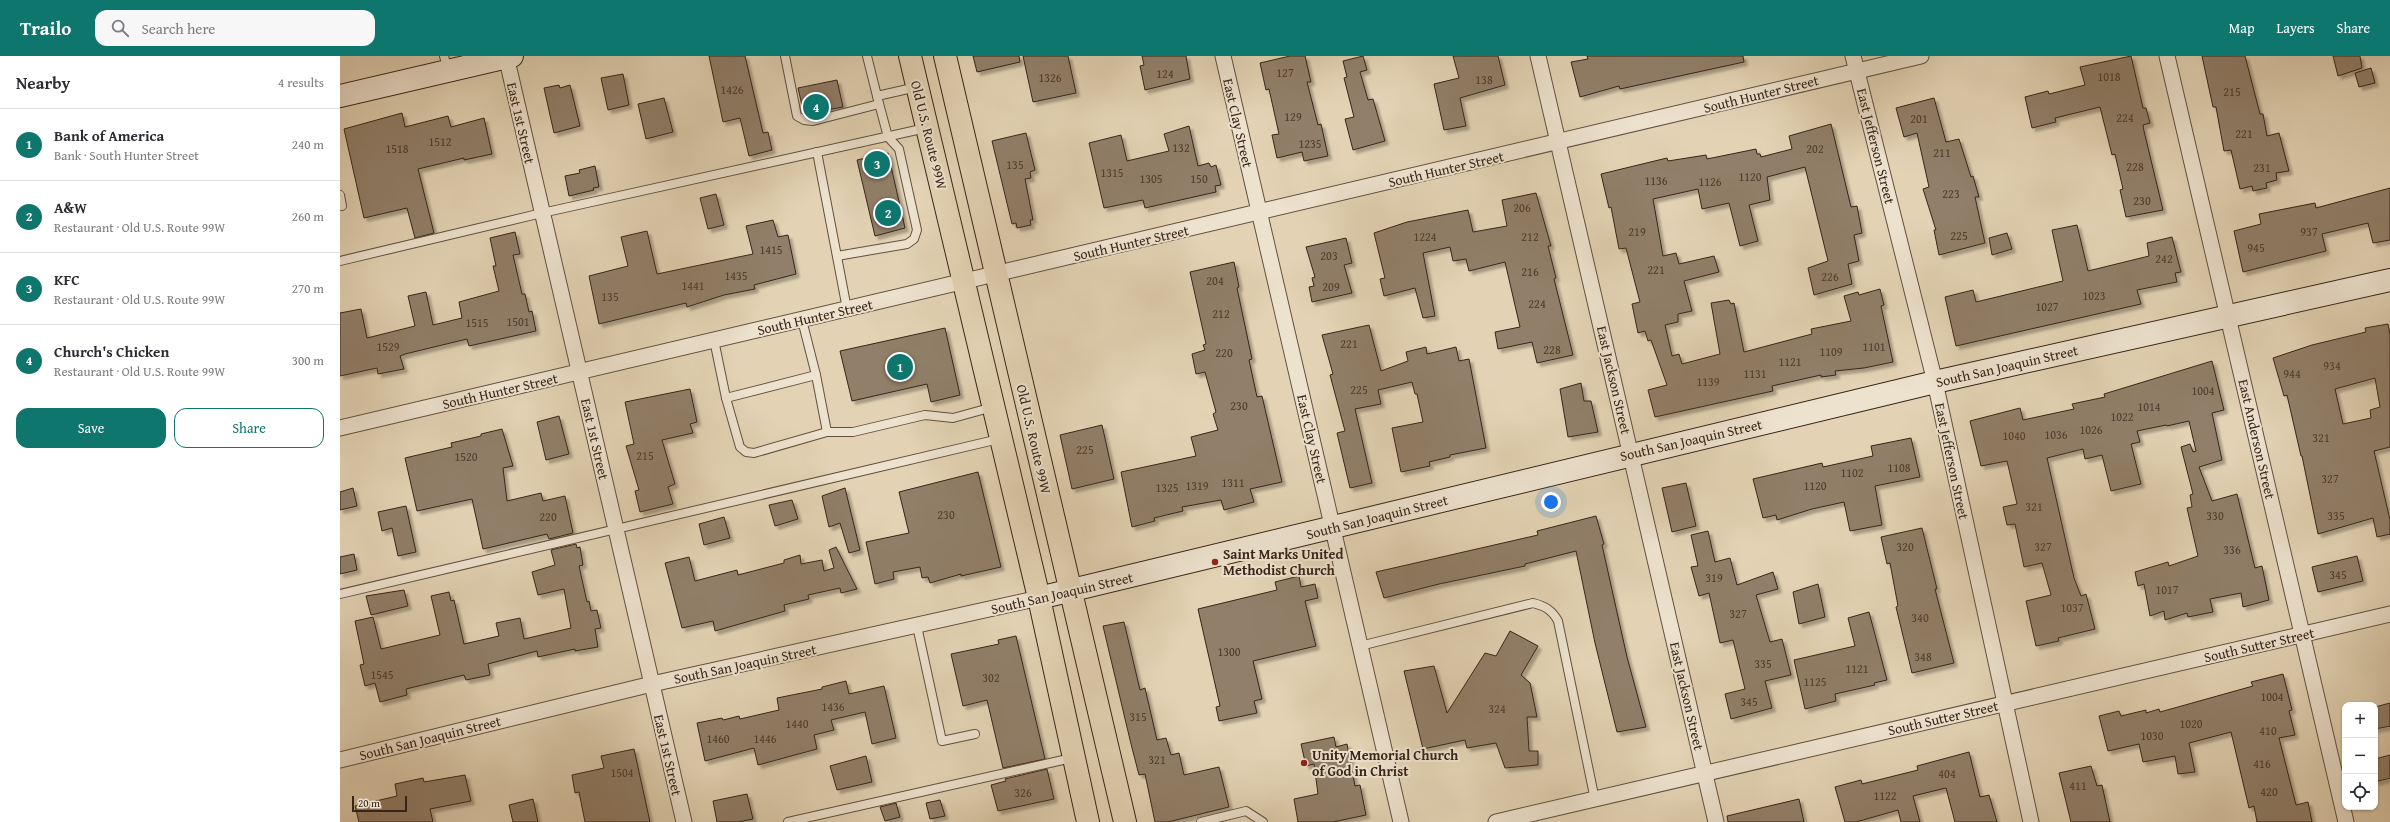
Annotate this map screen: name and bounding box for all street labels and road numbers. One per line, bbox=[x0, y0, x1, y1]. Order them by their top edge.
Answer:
street label: South Hunter Street bbox=[1701, 70, 1821, 118]
street label: East Clay Street bbox=[1218, 76, 1258, 170]
street label: Old U.S. Route 99W bbox=[906, 78, 952, 192]
street label: East 1st Street bbox=[502, 80, 540, 166]
street label: East Jefferson Street bbox=[1852, 86, 1900, 206]
street label: South Hunter Street bbox=[1386, 146, 1506, 192]
street label: South Hunter Street bbox=[1071, 220, 1191, 266]
street label: South Hunter Street bbox=[755, 294, 875, 340]
street label: East Jackson Street bbox=[1592, 324, 1636, 436]
street label: South San Joaquin Street bbox=[1934, 340, 2080, 392]
street label: South Hunter Street bbox=[440, 368, 560, 414]
street label: East Anderson Street bbox=[2233, 377, 2281, 501]
street label: Old U.S. Route 99W bbox=[1012, 382, 1056, 496]
street label: East Clay Street bbox=[1292, 392, 1332, 486]
street label: East 1st Street bbox=[576, 396, 614, 482]
street label: East Jefferson Street bbox=[1930, 401, 1974, 521]
street label: South San Joaquin Street bbox=[1618, 414, 1764, 466]
street label: South San Joaquin Street bbox=[1304, 490, 1450, 544]
street label: South San Joaquin Street bbox=[989, 567, 1135, 619]
street label: South Sutter Street bbox=[2202, 623, 2316, 667]
street label: South San Joaquin Street bbox=[672, 639, 818, 689]
street label: East Jackson Street bbox=[1665, 640, 1709, 752]
street label: South Sutter Street bbox=[1886, 696, 2000, 740]
street label: South San Joaquin Street bbox=[357, 711, 503, 765]
street label: East 1st Street bbox=[649, 712, 687, 798]

